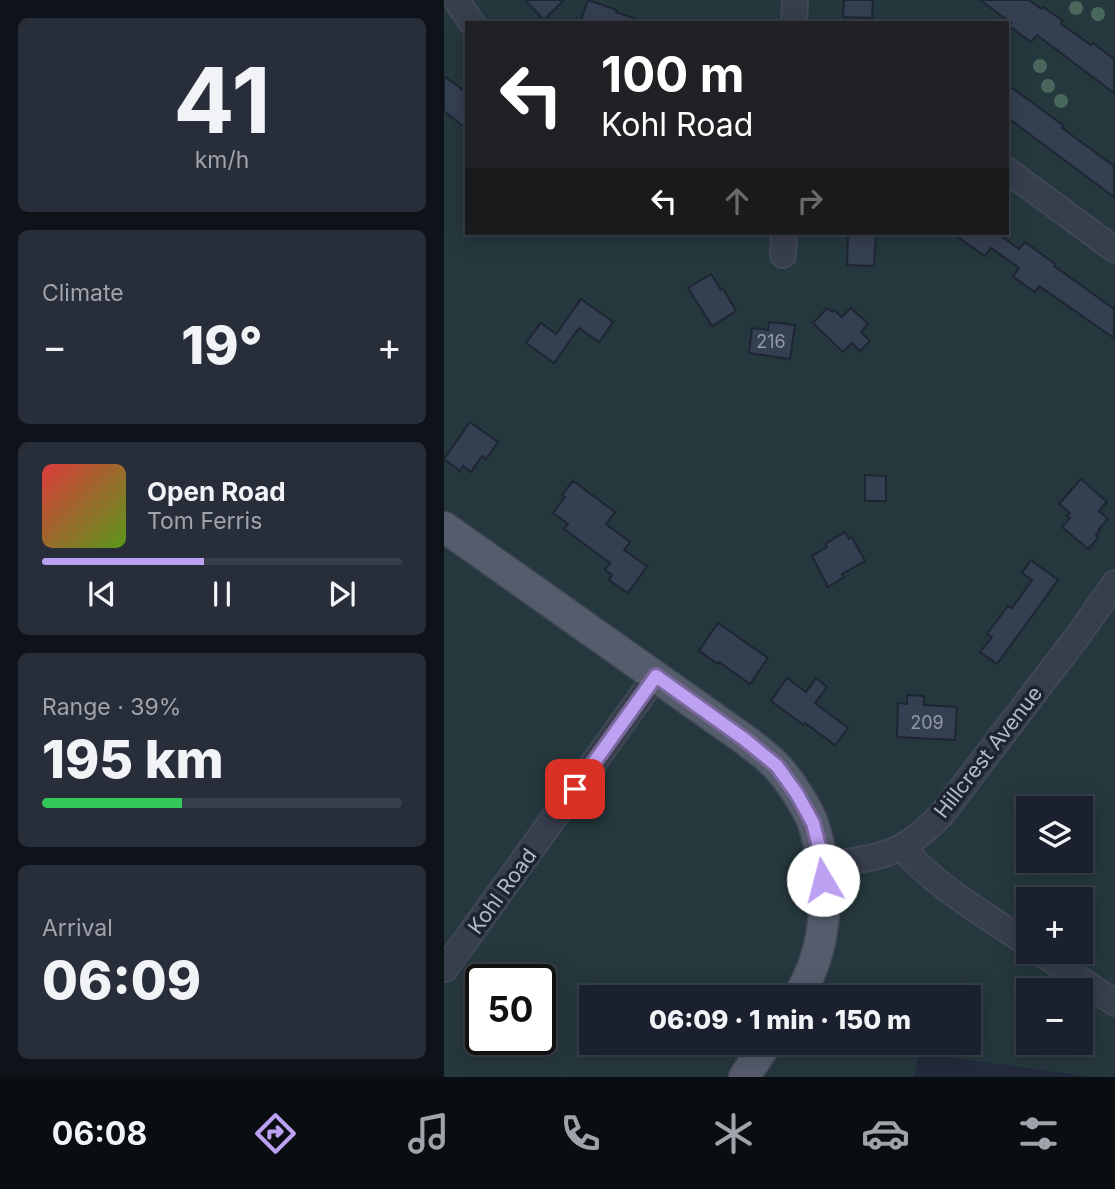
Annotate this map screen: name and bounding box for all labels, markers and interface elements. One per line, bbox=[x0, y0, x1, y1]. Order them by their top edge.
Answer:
text: 41 bbox=[173, 45, 271, 155]
text: 100 m bbox=[601, 45, 745, 104]
icon: left bbox=[486, 49, 577, 140]
text: Kohl Road bbox=[601, 105, 753, 144]
text: km/h bbox=[195, 146, 249, 174]
icon: left bbox=[645, 182, 683, 220]
icon: ahead bbox=[718, 182, 756, 220]
icon: right bbox=[791, 182, 829, 220]
text: Climate bbox=[42, 279, 124, 307]
text: 19° bbox=[181, 314, 263, 377]
text: − bbox=[42, 323, 67, 369]
text: + bbox=[377, 323, 402, 369]
house number: 216 bbox=[756, 331, 786, 352]
text: Open Road bbox=[147, 476, 286, 507]
text: Tom Ferris bbox=[147, 507, 262, 535]
icon: previous bbox=[83, 575, 121, 613]
icon: pause bbox=[203, 575, 241, 613]
icon: next bbox=[323, 575, 361, 613]
street label: Hillcrest Avenue bbox=[929, 681, 1047, 823]
text: Range · 39% bbox=[42, 693, 181, 721]
house number: 209 bbox=[910, 712, 944, 733]
text: 195 km bbox=[42, 728, 224, 791]
pin bbox=[545, 759, 605, 819]
icon: arrive bbox=[556, 770, 594, 808]
map controls bbox=[1016, 796, 1093, 1055]
button: layers bbox=[1016, 796, 1093, 873]
street label: Kohl Road bbox=[463, 843, 541, 939]
position arrow bbox=[786, 843, 860, 917]
button: + bbox=[1016, 887, 1093, 964]
text: Arrival bbox=[42, 914, 113, 942]
text: 06:09 bbox=[42, 949, 201, 1012]
speed limit sign: 50 bbox=[465, 964, 556, 1055]
button: − bbox=[1016, 978, 1093, 1055]
text: 06:09 · 1 min · 150 m bbox=[649, 1004, 911, 1035]
icon: directions bbox=[251, 1109, 300, 1158]
icon: music bbox=[404, 1109, 453, 1158]
icon: phone bbox=[556, 1109, 605, 1158]
icon: climate bbox=[709, 1109, 758, 1158]
icon: car bbox=[861, 1109, 910, 1158]
icon: filters bbox=[1014, 1109, 1063, 1158]
text: 06:08 bbox=[52, 1114, 147, 1153]

